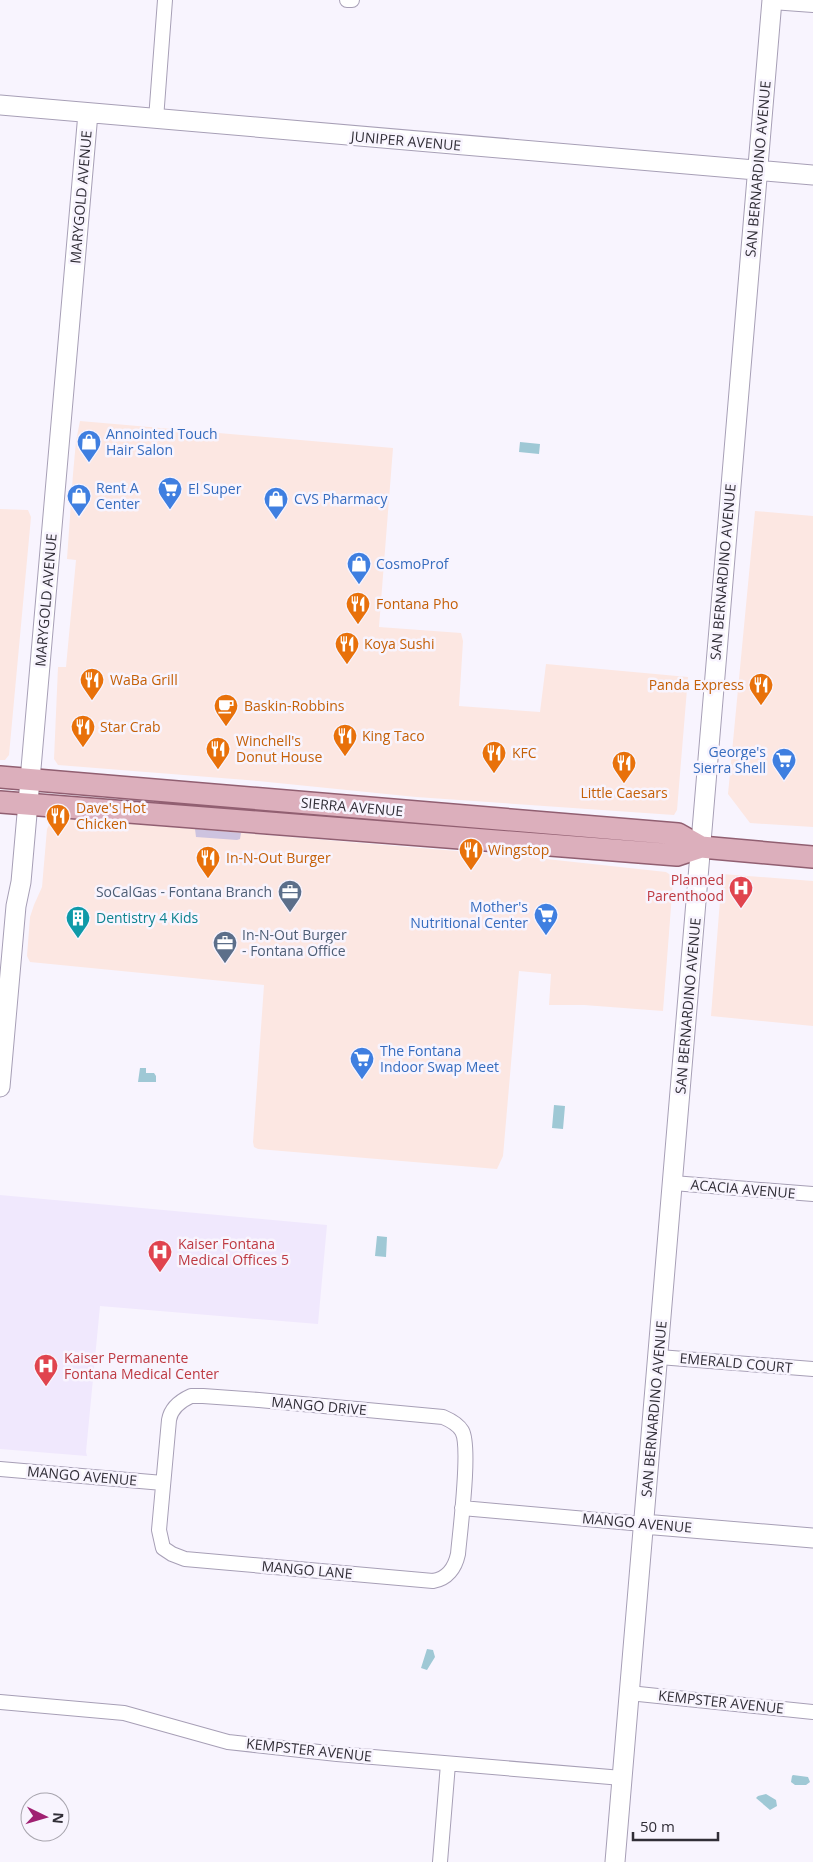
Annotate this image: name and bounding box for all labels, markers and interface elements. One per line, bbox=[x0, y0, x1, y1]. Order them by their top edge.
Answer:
street label: SAN BERNARDINO AVENUE bbox=[740, 80, 775, 258]
street label: JUNIPER AVENUE bbox=[348, 126, 462, 155]
street label: MARYGOLD AVENUE bbox=[65, 130, 96, 264]
place label: Annointed Touch Hair Salon bbox=[106, 424, 218, 459]
shop icon: Annointed Touch Hair Salon bbox=[76, 429, 102, 463]
supermarket icon: El Super bbox=[157, 476, 183, 510]
place label: Rent A Center bbox=[96, 478, 140, 513]
place label: El Super bbox=[188, 479, 242, 498]
shop icon: Rent A Center bbox=[66, 483, 92, 517]
street label: SAN BERNARDINO AVENUE bbox=[705, 483, 740, 661]
shop icon: CVS Pharmacy bbox=[263, 486, 289, 520]
place label: CVS Pharmacy bbox=[294, 489, 388, 508]
street label: MARYGOLD AVENUE bbox=[30, 533, 61, 667]
shop icon: CosmoProf bbox=[346, 551, 372, 585]
place label: CosmoProf bbox=[376, 554, 450, 573]
restaurant icon: Fontana Pho bbox=[345, 591, 371, 625]
place label: Fontana Pho bbox=[376, 594, 458, 613]
restaurant icon: Koya Sushi bbox=[334, 631, 360, 665]
place label: Koya Sushi bbox=[364, 634, 434, 653]
restaurant icon: WaBa Grill bbox=[79, 667, 105, 701]
place label: WaBa Grill bbox=[110, 670, 178, 689]
restaurant icon: Panda Express bbox=[748, 672, 774, 706]
place label: Panda Express bbox=[649, 675, 744, 694]
cafe icon: Baskin-Robbins bbox=[213, 693, 239, 727]
place label: Baskin-Robbins bbox=[244, 696, 345, 715]
restaurant icon: Star Crab bbox=[70, 714, 96, 748]
place label: Star Crab bbox=[100, 717, 161, 736]
restaurant icon: King Taco bbox=[332, 723, 358, 757]
place label: King Taco bbox=[362, 726, 425, 745]
place label: Winchell's Donut House bbox=[236, 731, 322, 766]
restaurant icon: Winchell's Donut House bbox=[205, 736, 231, 770]
restaurant icon: KFC bbox=[481, 740, 507, 774]
place label: George's Sierra Shell bbox=[693, 742, 766, 777]
place label: KFC bbox=[512, 743, 537, 762]
supermarket icon: George's Sierra Shell bbox=[771, 747, 797, 781]
restaurant icon: Little Caesars bbox=[611, 750, 637, 784]
place label: Little Caesars bbox=[580, 783, 668, 802]
street label: SIERRA AVENUE bbox=[300, 793, 404, 820]
place label: Dave's Hot Chicken bbox=[76, 798, 146, 833]
restaurant icon: Dave's Hot Chicken bbox=[45, 803, 71, 837]
restaurant icon: Wingstop bbox=[458, 837, 484, 871]
place label: Wingstop bbox=[488, 840, 549, 859]
restaurant icon: In-N-Out Burger bbox=[195, 845, 221, 879]
place label: In-N-Out Burger bbox=[226, 848, 331, 867]
place label: Planned Parenthood bbox=[647, 870, 724, 905]
hospital icon: Planned Parenthood bbox=[728, 875, 754, 909]
office icon: SoCalGas - Fontana Branch bbox=[277, 879, 303, 913]
place label: SoCalGas - Fontana Branch bbox=[96, 882, 272, 901]
place label: Mother's Nutritional Center bbox=[410, 897, 528, 932]
supermarket icon: Mother's Nutritional Center bbox=[533, 902, 559, 936]
building icon: Dentistry 4 Kids bbox=[65, 905, 91, 939]
place label: Dentistry 4 Kids bbox=[96, 908, 198, 927]
street label: SAN BERNARDINO AVENUE bbox=[670, 917, 705, 1095]
place label: In-N-Out Burger - Fontana Office bbox=[242, 925, 347, 960]
office icon: In-N-Out Burger - Fontana Office bbox=[212, 930, 238, 964]
place label: The Fontana Indoor Swap Meet bbox=[380, 1041, 499, 1076]
supermarket icon: The Fontana Indoor Swap Meet bbox=[349, 1046, 375, 1080]
street label: ACACIA AVENUE bbox=[690, 1174, 796, 1203]
place label: Kaiser Fontana Medical Offices 5 bbox=[178, 1234, 289, 1269]
hospital icon: Kaiser Fontana Medical Offices 5 bbox=[147, 1239, 173, 1273]
street label: SAN BERNARDINO AVENUE bbox=[636, 1320, 671, 1498]
place label: Kaiser Permanente Fontana Medical Center bbox=[64, 1348, 219, 1383]
street label: EMERALD COURT bbox=[679, 1348, 793, 1377]
hospital icon: Kaiser Permanente Fontana Medical Center bbox=[33, 1353, 59, 1387]
street label: MANGO DRIVE bbox=[271, 1392, 367, 1419]
street label: MANGO AVENUE bbox=[26, 1461, 138, 1490]
street label: MANGO AVENUE bbox=[581, 1508, 693, 1537]
street label: MANGO LANE bbox=[261, 1556, 353, 1583]
street label: KEMPSTER AVENUE bbox=[657, 1685, 785, 1718]
street label: KEMPSTER AVENUE bbox=[245, 1733, 373, 1766]
north arrow bbox=[20, 1792, 70, 1842]
scale bar bbox=[633, 1810, 718, 1842]
text: N bbox=[48, 1812, 68, 1825]
text: 50 m bbox=[640, 1816, 675, 1836]

